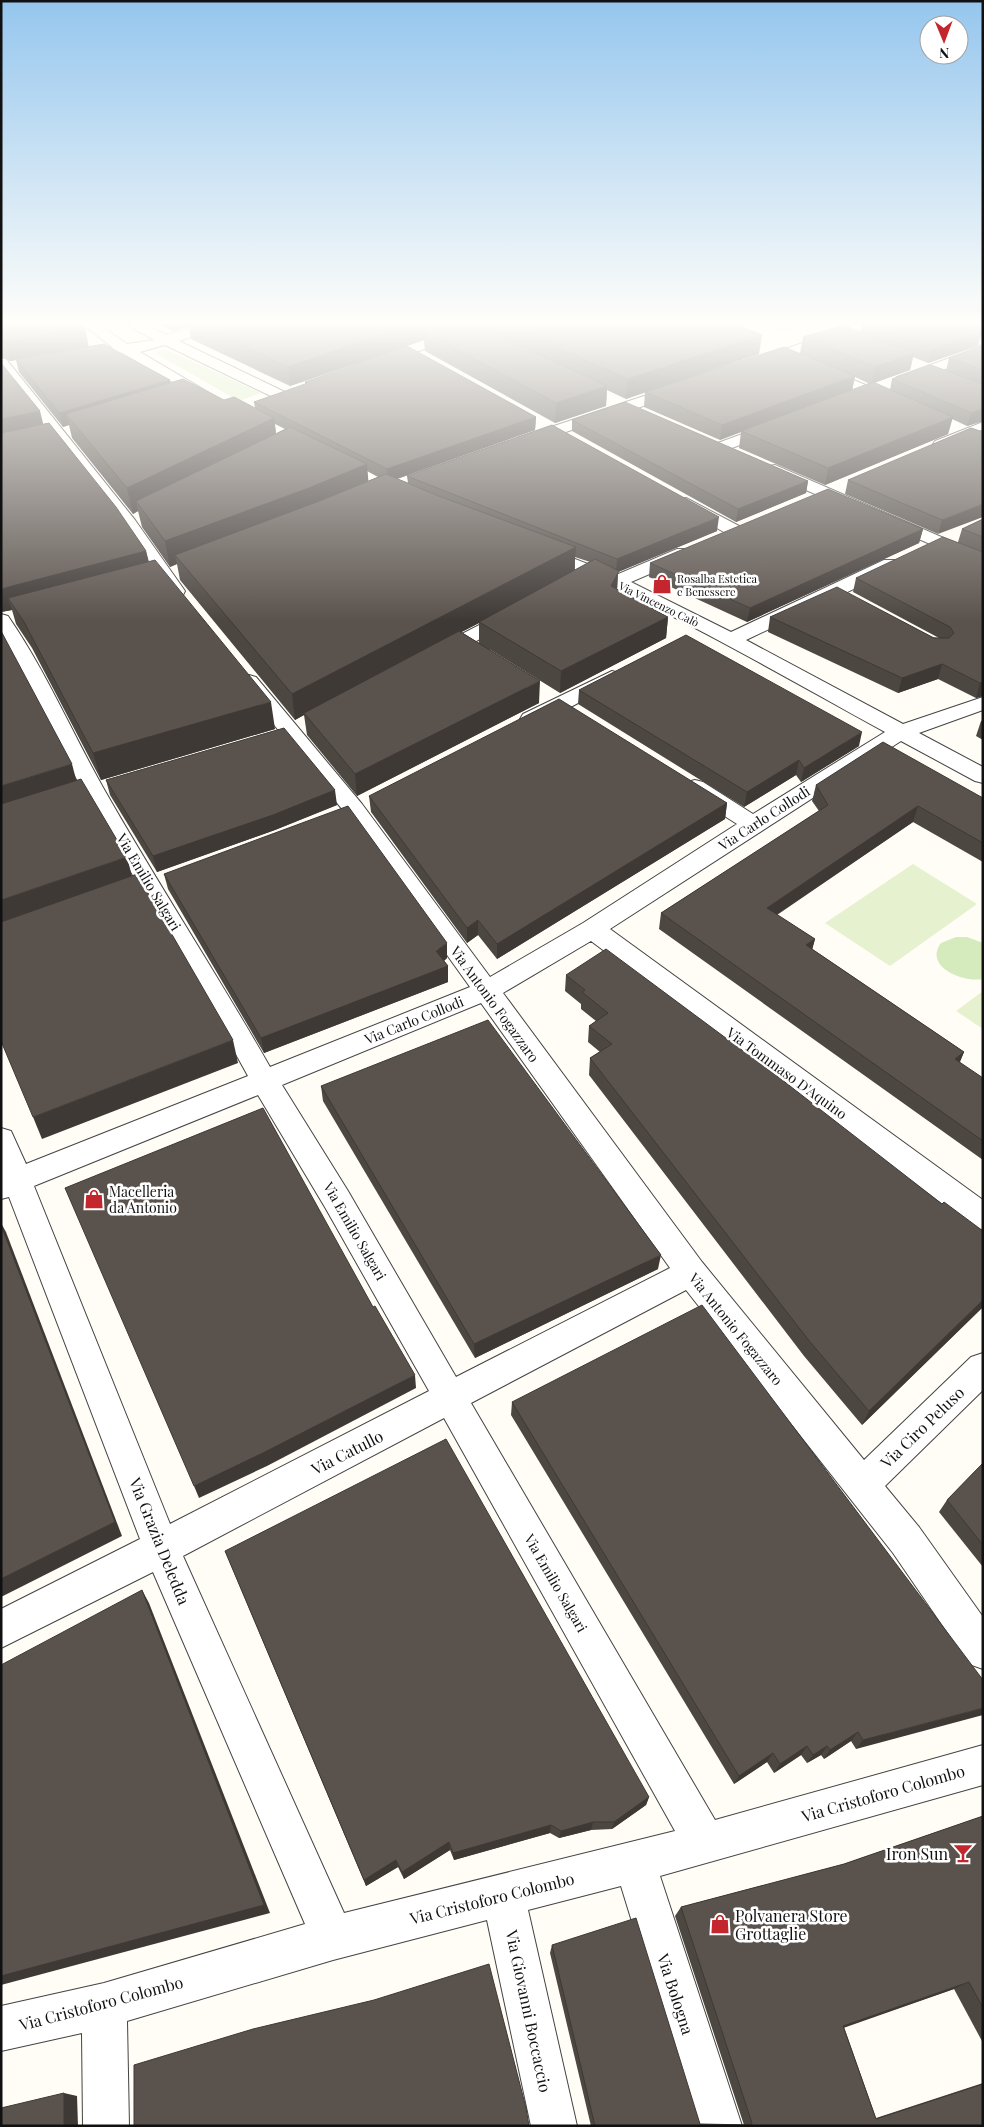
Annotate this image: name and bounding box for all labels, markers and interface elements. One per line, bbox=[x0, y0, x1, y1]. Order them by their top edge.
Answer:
north arrow bbox=[919, 15, 969, 65]
text: N bbox=[939, 44, 949, 63]
place label: Rosalba Estetica e Benessere bbox=[677, 571, 758, 599]
shop icon: Rosalba Estetica e Benessere bbox=[651, 573, 673, 595]
street label: Via Vincenzo Calò bbox=[615, 578, 702, 630]
street label: Via Carlo Collodi bbox=[714, 781, 813, 855]
street label: Via Emilio Salgari bbox=[112, 829, 186, 934]
street label: Via Antonio Fogazzaro bbox=[446, 941, 544, 1066]
street label: Via Carlo Collodi bbox=[361, 991, 466, 1049]
street label: Via Tommaso D'Aquino bbox=[722, 1022, 851, 1123]
street label: Via Emilio Salgari bbox=[319, 1178, 391, 1283]
place label: Macelleria da Antonio bbox=[109, 1182, 177, 1217]
shop icon: Macelleria da Antonio bbox=[83, 1188, 105, 1210]
street label: Via Antonio Fogazzaro bbox=[684, 1268, 787, 1389]
street label: Via Ciro Peluso bbox=[875, 1382, 968, 1473]
street label: Via Catullo bbox=[307, 1425, 387, 1479]
street label: Via Grazia Deledda bbox=[125, 1473, 195, 1608]
street label: Via Emilio Salgari bbox=[520, 1530, 592, 1635]
street label: Via Cristoforo Colombo bbox=[798, 1760, 967, 1827]
bar icon: Iron Sun bbox=[952, 1842, 974, 1864]
place label: Iron Sun bbox=[886, 1843, 948, 1864]
street label: Via Cristoforo Colombo bbox=[407, 1867, 577, 1929]
place label: Polvanera Store Grottaglie bbox=[735, 1905, 848, 1944]
shop icon: Polvanera Store Grottaglie bbox=[709, 1913, 731, 1935]
street label: Via Giovanni Boccaccio bbox=[501, 1927, 557, 2094]
street label: Via Bologna bbox=[653, 1950, 699, 2037]
street label: Via Cristoforo Colombo bbox=[16, 1971, 185, 2035]

